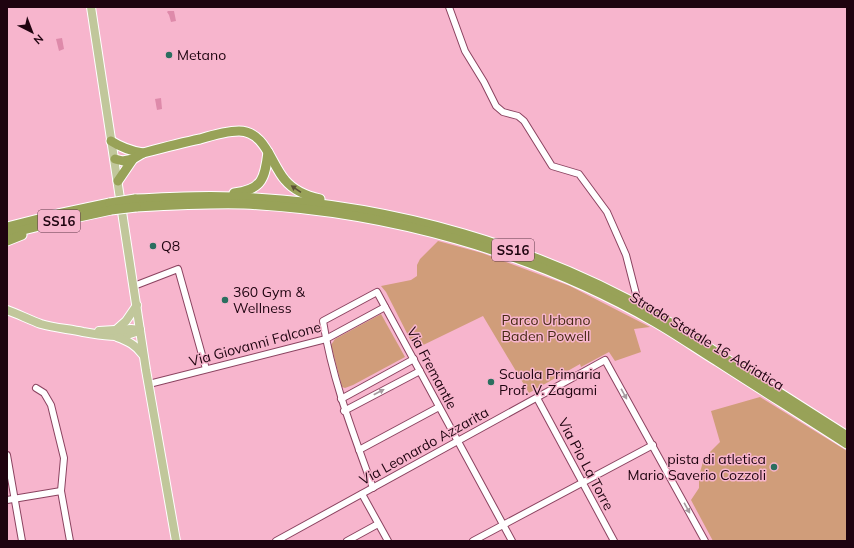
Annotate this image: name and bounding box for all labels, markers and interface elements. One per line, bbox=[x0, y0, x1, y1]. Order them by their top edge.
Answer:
north arrow bbox=[12, 12, 52, 52]
text: N bbox=[31, 31, 46, 47]
place label: Metano bbox=[177, 46, 226, 64]
marker: Metano bbox=[164, 50, 174, 60]
one-way arrow bbox=[291, 185, 302, 193]
road number: SS16 bbox=[38, 210, 80, 232]
place label: Q8 bbox=[161, 237, 180, 255]
road number: SS16 bbox=[492, 239, 534, 261]
marker: Q8 bbox=[148, 241, 158, 251]
place label: 360 Gym & Wellness bbox=[233, 283, 305, 317]
street label: Strada Statale 16 Adriatica bbox=[627, 288, 787, 394]
marker: 360 Gym & Wellness bbox=[220, 295, 230, 305]
park label: Parco Urbano Baden Powell bbox=[502, 311, 590, 345]
street label: Via Giovanni Falcone bbox=[187, 318, 323, 370]
street label: Via Fremantle bbox=[403, 324, 461, 412]
place label: Scuola Primaria Prof. V. Zagami bbox=[499, 365, 601, 399]
marker: Scuola Primaria Prof. V. Zagami bbox=[486, 377, 496, 387]
one-way arrow bbox=[621, 388, 628, 400]
one-way arrow bbox=[373, 389, 385, 396]
street label: Via Leonardo Azzarita bbox=[356, 403, 492, 489]
street label: Via Pio La Torre bbox=[554, 415, 618, 513]
place label: pista di atletica Mario Saverio Cozzoli bbox=[627, 450, 766, 484]
marker: pista di atletica Mario Saverio Cozzoli bbox=[769, 462, 779, 472]
one-way arrow bbox=[684, 502, 690, 514]

